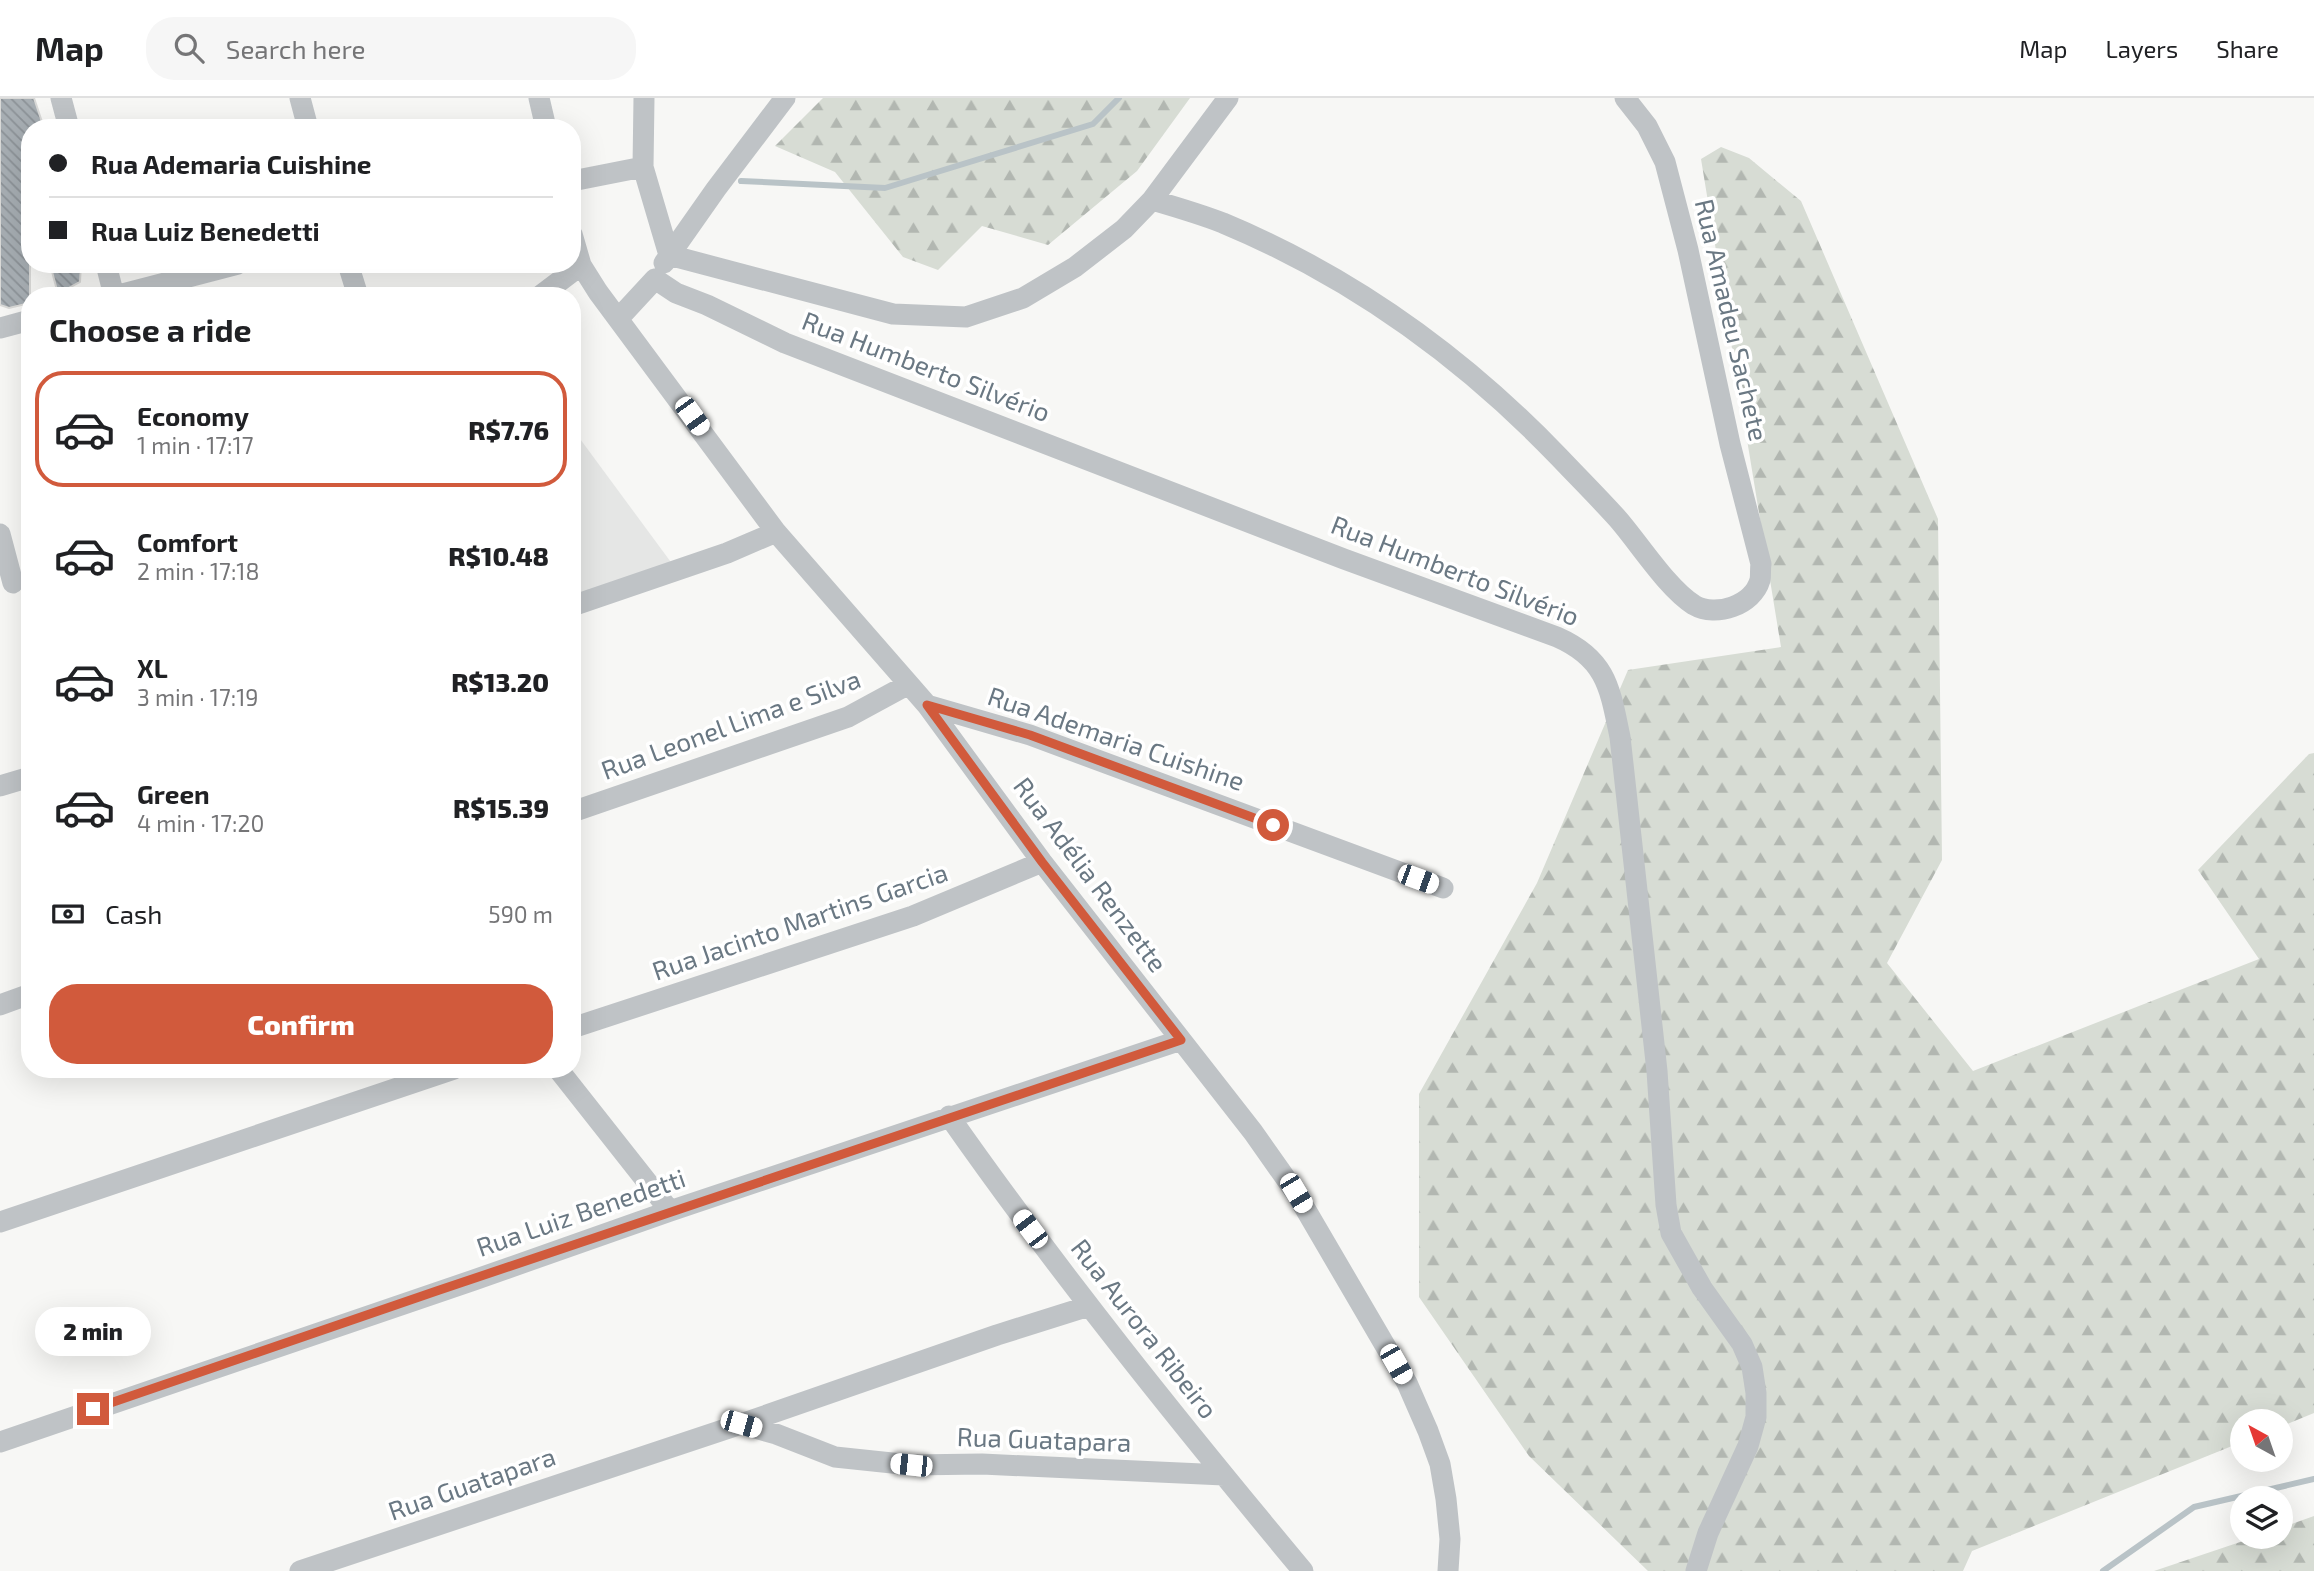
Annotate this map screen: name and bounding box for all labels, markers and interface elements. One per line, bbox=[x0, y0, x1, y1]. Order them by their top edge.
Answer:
search box bbox=[146, 17, 636, 80]
text: Map bbox=[35, 28, 104, 68]
icon: search bbox=[170, 29, 208, 67]
text: Search here bbox=[226, 33, 365, 64]
text: Map bbox=[2019, 34, 2067, 63]
text: Layers bbox=[2105, 34, 2178, 63]
text: Share bbox=[2216, 34, 2279, 63]
text: Rua Ademaria Cuishine bbox=[91, 148, 371, 179]
street label: Rua Amadeu Sachete bbox=[1690, 196, 1775, 444]
text: Rua Luiz Benedetti bbox=[91, 215, 320, 246]
street label: Rua Humberto Silvério bbox=[798, 304, 1055, 427]
text: Choose a ride bbox=[49, 310, 252, 348]
car bbox=[672, 393, 713, 439]
icon: car bbox=[53, 398, 116, 461]
text: Economy bbox=[137, 400, 249, 431]
text: R$7.76 bbox=[468, 414, 549, 445]
text: 1 min · 17:17 bbox=[137, 431, 253, 459]
street label: Rua Humberto Silvério bbox=[1327, 508, 1584, 631]
icon: car bbox=[53, 524, 116, 587]
text: Comfort bbox=[137, 526, 238, 557]
text: R$10.48 bbox=[448, 540, 549, 571]
text: 2 min · 17:18 bbox=[137, 557, 259, 585]
icon: car bbox=[53, 650, 116, 713]
text: XL bbox=[137, 652, 168, 683]
street label: Rua Leonel Lima e Silva bbox=[597, 662, 864, 785]
text: R$13.20 bbox=[451, 666, 549, 697]
street label: Rua Ademaria Cuishine bbox=[984, 679, 1249, 796]
text: 3 min · 17:19 bbox=[137, 683, 259, 711]
street label: Rua Adélia Renzette bbox=[1008, 771, 1174, 978]
icon: car bbox=[53, 776, 116, 839]
text: Green bbox=[137, 778, 210, 809]
text: R$15.39 bbox=[453, 792, 549, 823]
text: 4 min · 17:20 bbox=[137, 809, 264, 837]
route start bbox=[1257, 809, 1289, 841]
street label: Rua Jacinto Martins Garcia bbox=[648, 855, 951, 986]
car bbox=[1395, 862, 1442, 896]
icon: cash bbox=[49, 895, 87, 933]
text: Cash bbox=[105, 898, 162, 929]
text: 590 m bbox=[488, 900, 553, 928]
button: Confirm bbox=[49, 984, 553, 1064]
street label: Rua Luiz Benedetti bbox=[472, 1161, 689, 1262]
car bbox=[1277, 1170, 1316, 1216]
car bbox=[1009, 1206, 1052, 1252]
street label: Rua Aurora Ribeiro bbox=[1065, 1232, 1225, 1424]
callout: 2 min bbox=[35, 1308, 151, 1356]
text: 2 min bbox=[63, 1317, 123, 1345]
car bbox=[1377, 1341, 1416, 1387]
route end bbox=[77, 1393, 109, 1425]
car bbox=[718, 1408, 765, 1440]
north arrow bbox=[2230, 1409, 2292, 1472]
map controls bbox=[2230, 1409, 2293, 1549]
street label: Rua Guatapara bbox=[956, 1420, 1132, 1457]
street label: Rua Guatapara bbox=[384, 1440, 559, 1526]
car bbox=[890, 1452, 933, 1478]
button: layers bbox=[2230, 1486, 2293, 1549]

